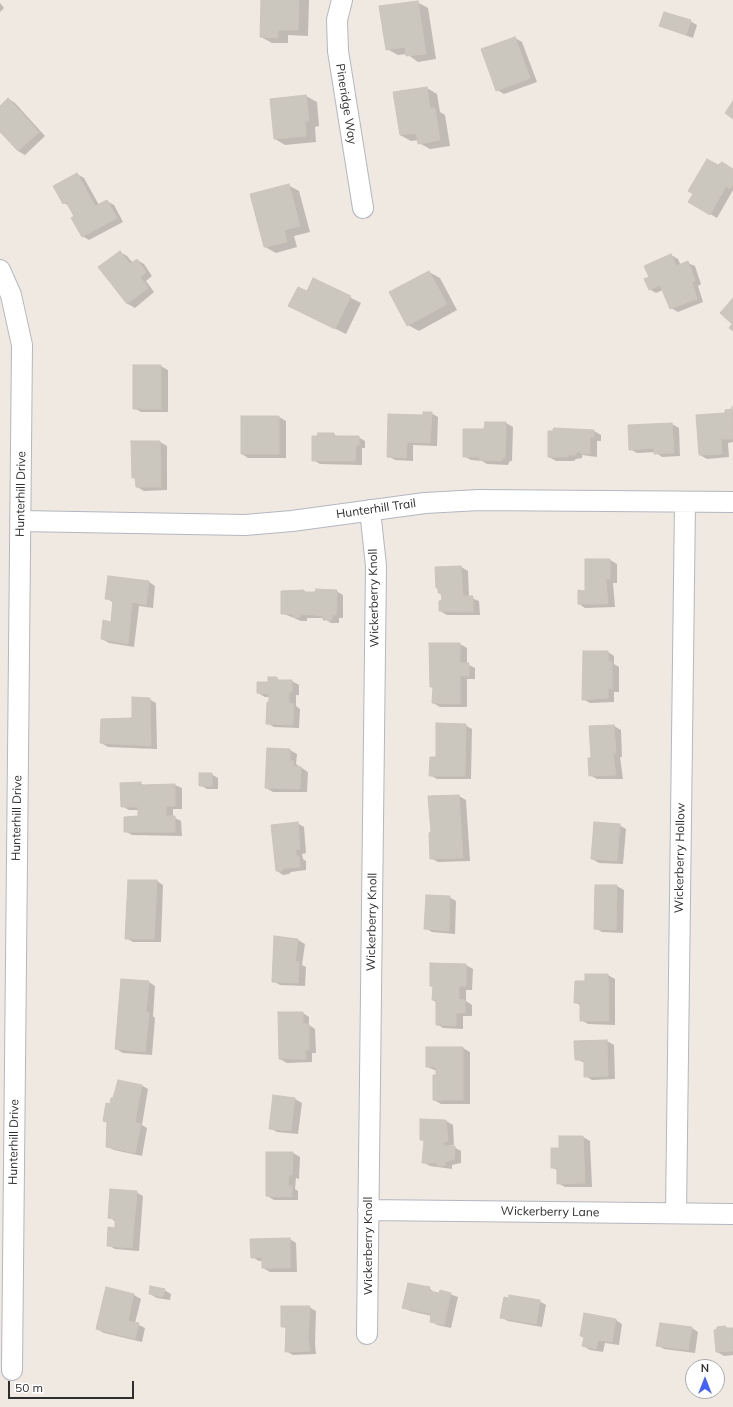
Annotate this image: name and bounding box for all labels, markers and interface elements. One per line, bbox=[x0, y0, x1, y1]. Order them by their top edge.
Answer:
street label: Pineridge Way bbox=[332, 63, 360, 145]
street label: Hunterhill Drive bbox=[13, 451, 29, 537]
street label: Hunterhill Trail bbox=[335, 496, 417, 522]
street label: Wickerberry Knoll bbox=[366, 549, 382, 647]
street label: Hunterhill Drive bbox=[9, 775, 25, 861]
street label: Wickerberry Hollow bbox=[672, 803, 688, 913]
street label: Wickerberry Knoll bbox=[364, 873, 380, 971]
street label: Hunterhill Drive bbox=[6, 1099, 22, 1185]
street label: Wickerberry Knoll bbox=[361, 1197, 375, 1295]
street label: Wickerberry Lane bbox=[501, 1204, 599, 1220]
north arrow bbox=[685, 1359, 725, 1399]
text: N bbox=[701, 1361, 709, 1375]
scale bar bbox=[10, 1373, 136, 1399]
text: 50 m bbox=[15, 1380, 43, 1395]

